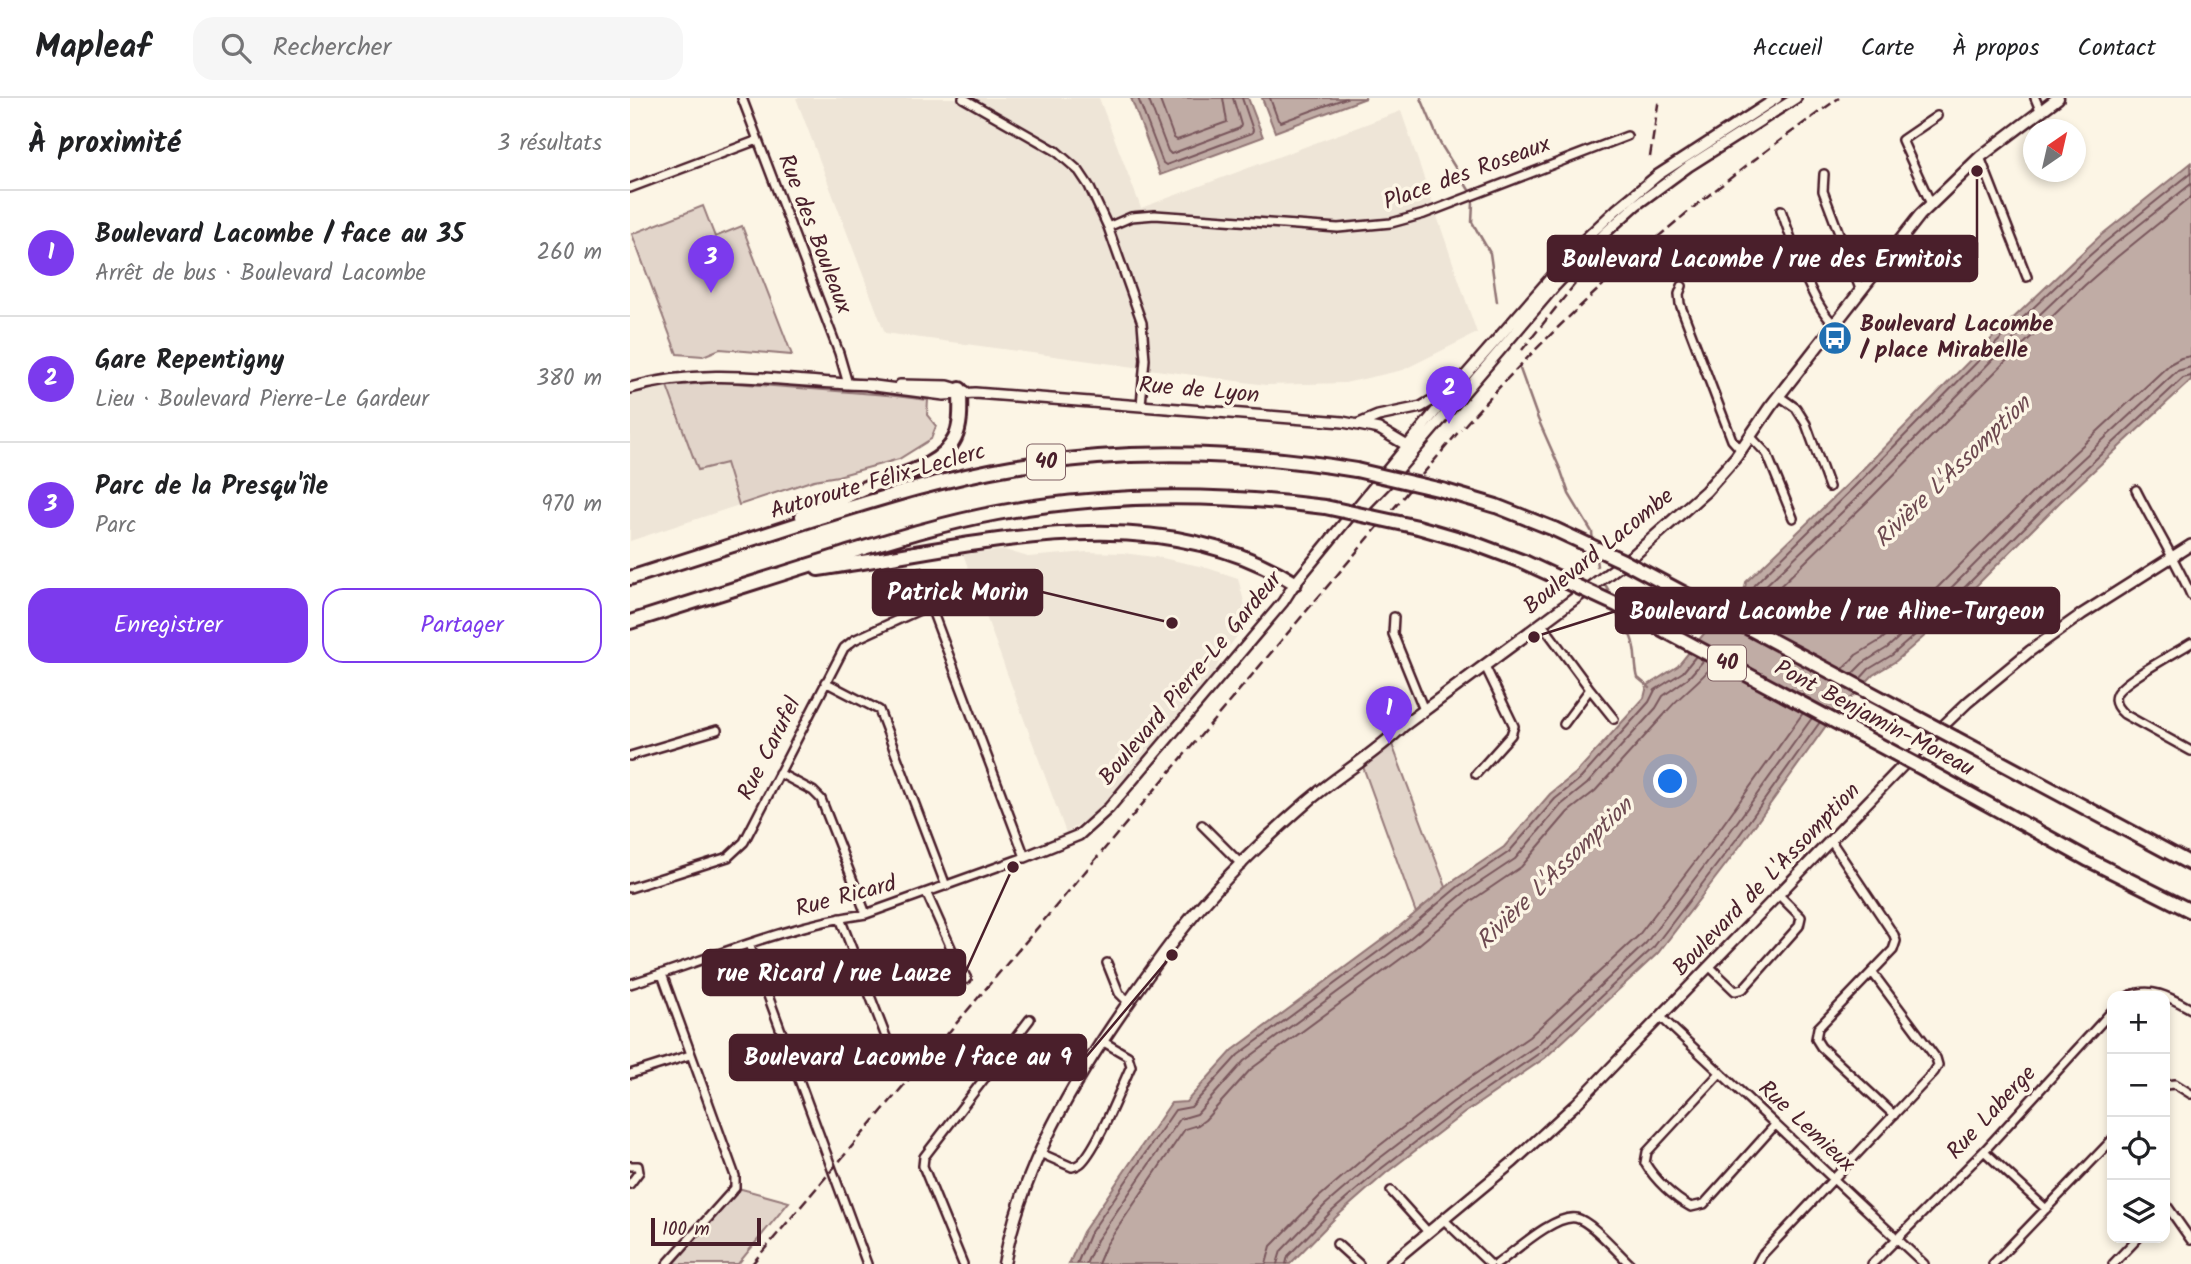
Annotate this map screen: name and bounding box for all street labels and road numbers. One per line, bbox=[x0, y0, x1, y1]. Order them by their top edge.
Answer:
street label: Place des Roseaux bbox=[1379, 127, 1557, 221]
street label: Rue des Bouleaux bbox=[767, 149, 861, 320]
street label: Rue de Lyon bbox=[1137, 368, 1261, 414]
street label: Autoroute Félix-Leclerc bbox=[766, 434, 990, 530]
road number: 40 bbox=[1027, 444, 1065, 480]
street label: Boulevard Lacombe bbox=[1516, 480, 1682, 624]
street label: Boulevard Pierre-Le Gardeur bbox=[1090, 563, 1293, 794]
road number: 40 bbox=[1708, 646, 1746, 680]
street label: Pont Benjamin-Moreau bbox=[1767, 651, 1981, 787]
street label: Rue Carufel bbox=[729, 691, 812, 807]
street label: Boulevard de L'Assomption bbox=[1664, 775, 1870, 985]
street label: Rue Ricard bbox=[792, 866, 901, 928]
street label: Rue Laberge bbox=[1938, 1057, 2046, 1169]
street label: Rue Lemieux bbox=[1749, 1072, 1864, 1183]

